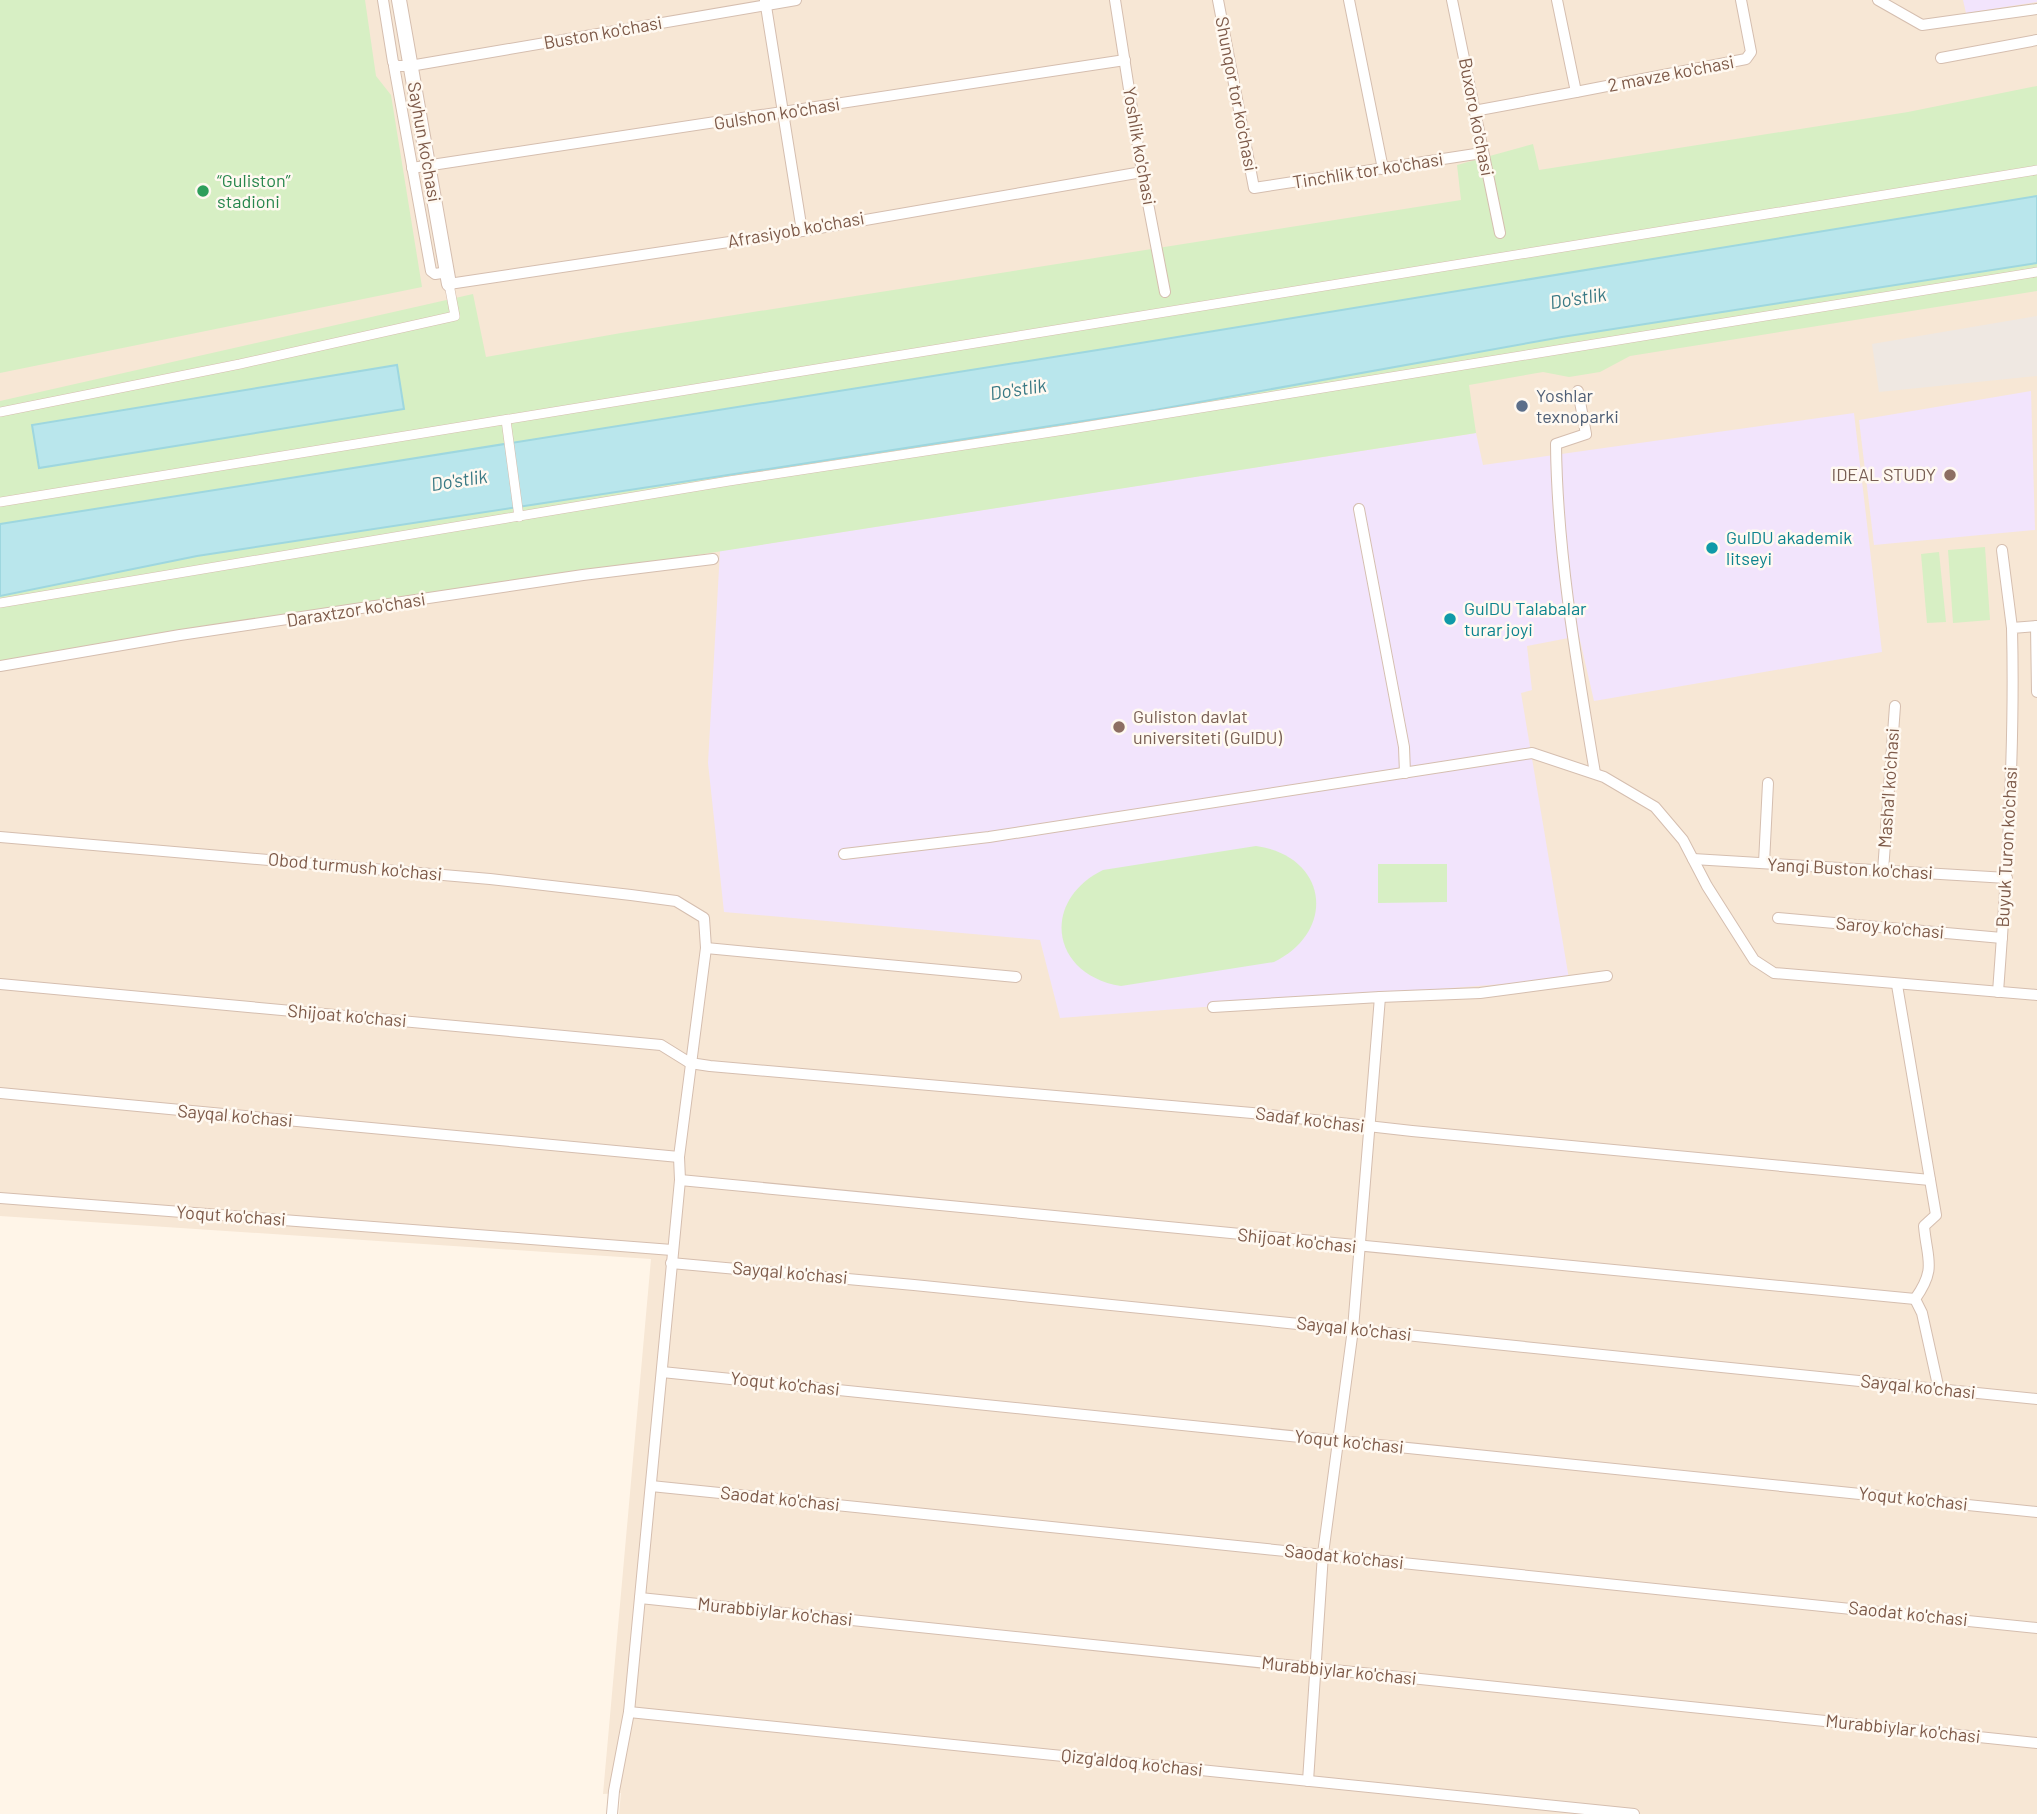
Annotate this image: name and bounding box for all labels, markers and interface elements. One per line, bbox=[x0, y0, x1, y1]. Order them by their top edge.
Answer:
street label: Buston ko'chasi bbox=[542, 11, 664, 53]
street label: Shunqor tor ko'chasi bbox=[1211, 15, 1263, 173]
street label: 2 mavze ko'chasi bbox=[1606, 50, 1736, 96]
street label: Buxoro ko'chasi bbox=[1455, 56, 1499, 178]
street label: Sayhun ko'chasi bbox=[404, 80, 446, 204]
street label: Yoshlik ko'chasi bbox=[1119, 85, 1161, 207]
street label: Gulshon ko'chasi bbox=[712, 92, 841, 134]
street label: Tinchlik tor ko'chasi bbox=[1291, 147, 1445, 193]
place label: “Guliston” stadioni bbox=[217, 169, 291, 212]
marker: “Guliston” stadioni bbox=[195, 183, 211, 199]
street label: Afrasiyob ko'chasi bbox=[726, 206, 866, 252]
water label: Do'stlik bbox=[1548, 282, 1609, 313]
water label: Do'stlik bbox=[988, 373, 1049, 404]
place label: Yoshlar texnoparki bbox=[1536, 384, 1619, 427]
marker: Yoshlar texnoparki bbox=[1514, 398, 1530, 414]
place label: IDEAL STUDY bbox=[1832, 463, 1936, 485]
water label: Do'stlik bbox=[429, 464, 490, 495]
marker: IDEAL STUDY bbox=[1942, 467, 1958, 483]
place label: GulDU akademik litseyi bbox=[1726, 526, 1852, 569]
marker: GulDU akademik litseyi bbox=[1704, 540, 1720, 556]
street label: Daraxtzor ko'chasi bbox=[285, 587, 427, 631]
place label: GulDU Talabalar turar joyi bbox=[1464, 597, 1587, 640]
marker: GulDU Talabalar turar joyi bbox=[1442, 611, 1458, 627]
place label: Guliston davlat universiteti (GulDU) bbox=[1133, 705, 1282, 748]
marker: Guliston davlat universiteti (GulDU) bbox=[1111, 719, 1127, 735]
street label: Masha'l ko'chasi bbox=[1873, 727, 1903, 849]
street label: Buyuk Turon ko'chasi bbox=[1991, 766, 2021, 928]
street label: Obod turmush ko'chasi bbox=[267, 847, 443, 885]
street label: Yangi Buston ko'chasi bbox=[1767, 853, 1934, 883]
street label: Saroy ko'chasi bbox=[1835, 911, 1945, 943]
street label: Shijoat ko'chasi bbox=[287, 999, 408, 1031]
street label: Sayqal ko'chasi bbox=[177, 1099, 294, 1131]
street label: Sadaf ko'chasi bbox=[1254, 1101, 1366, 1137]
street label: Yoqut ko'chasi bbox=[175, 1200, 287, 1230]
street label: Shijoat ko'chasi bbox=[1237, 1223, 1358, 1257]
street label: Sayqal ko'chasi bbox=[732, 1256, 849, 1288]
street label: Sayqal ko'chasi bbox=[1295, 1311, 1413, 1345]
street label: Yoqut ko'chasi bbox=[729, 1366, 841, 1400]
street label: Sayqal ko'chasi bbox=[1859, 1369, 1977, 1403]
street label: Yoqut ko'chasi bbox=[1293, 1424, 1405, 1458]
street label: Saodat ko'chasi bbox=[719, 1481, 841, 1515]
street label: Yoqut ko'chasi bbox=[1857, 1481, 1969, 1515]
street label: Saodat ko'chasi bbox=[1283, 1539, 1405, 1573]
street label: Murabbiylar ko'chasi bbox=[697, 1592, 854, 1630]
street label: Saodat ko'chasi bbox=[1847, 1596, 1969, 1630]
street label: Murabbiylar ko'chasi bbox=[1261, 1651, 1418, 1689]
street label: Murabbiylar ko'chasi bbox=[1825, 1709, 1982, 1747]
street label: Qizg'aldoq ko'chasi bbox=[1060, 1744, 1204, 1780]

